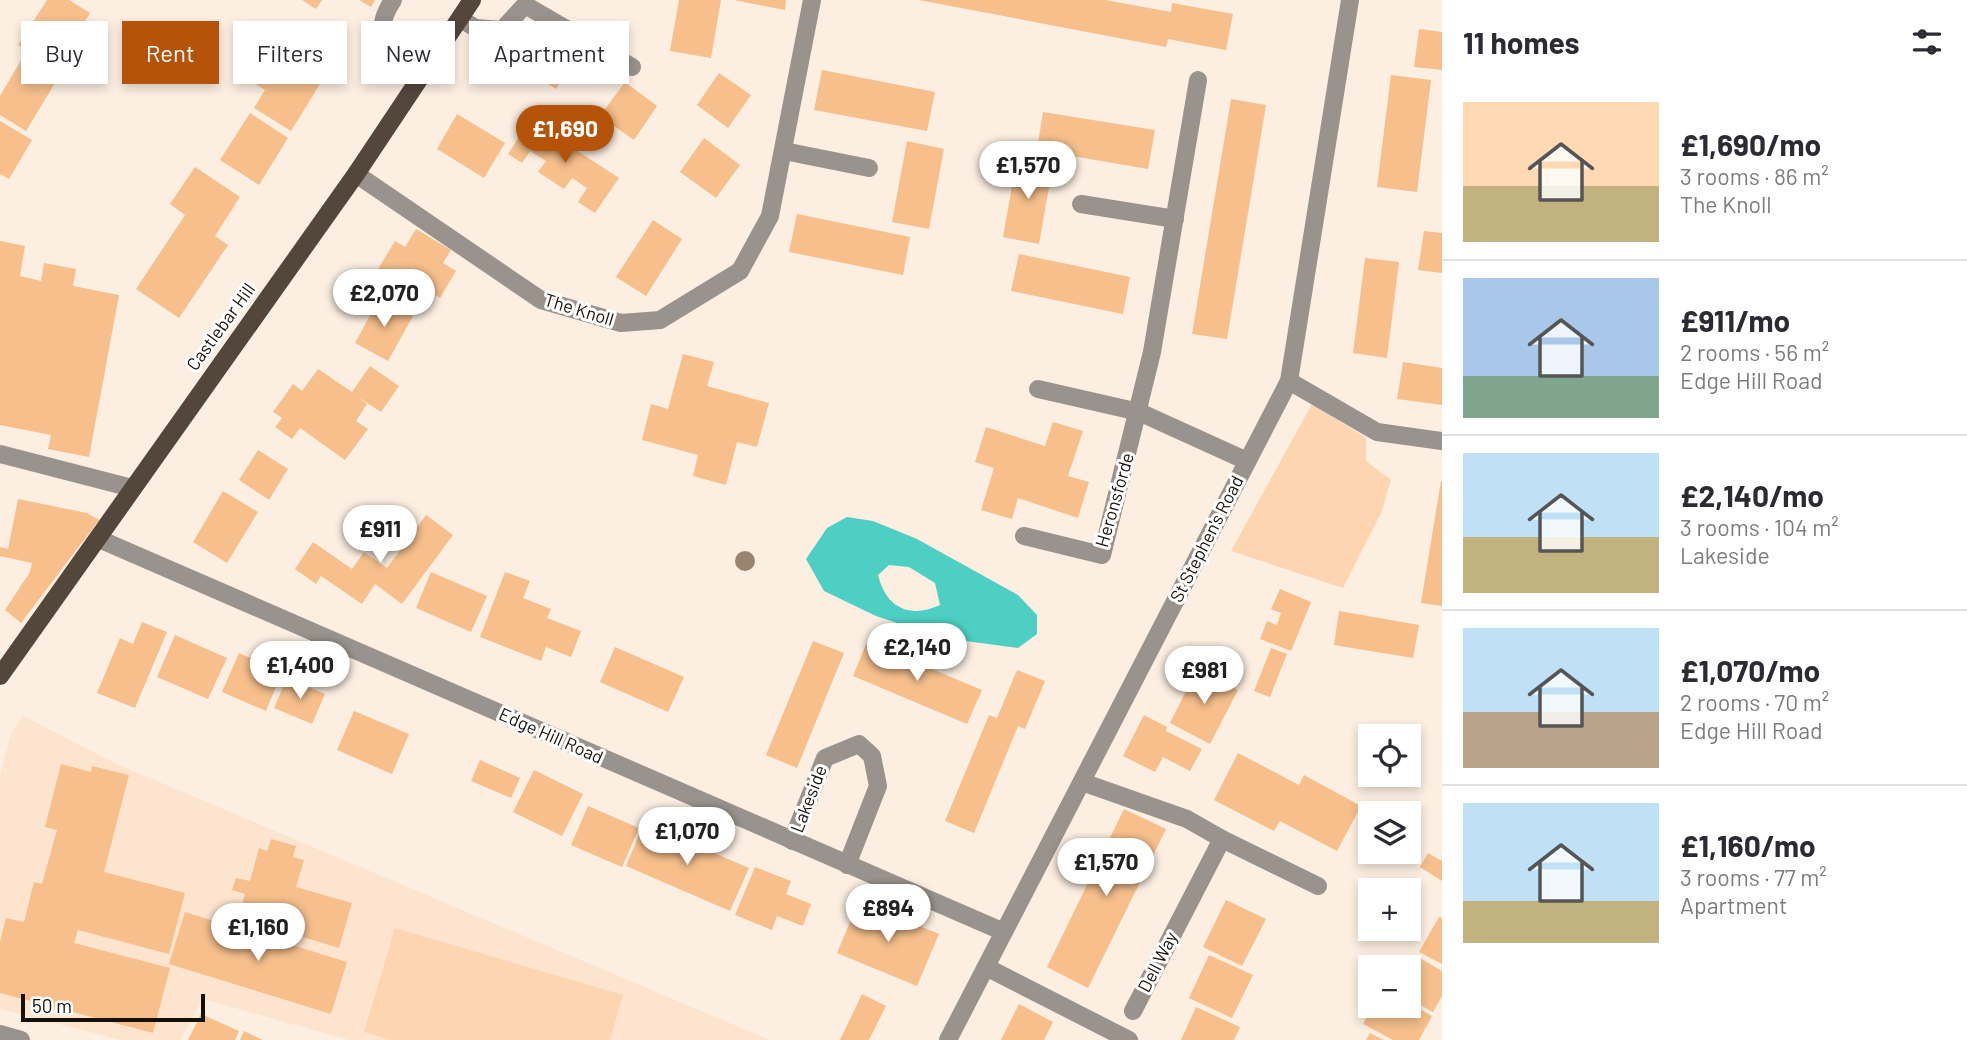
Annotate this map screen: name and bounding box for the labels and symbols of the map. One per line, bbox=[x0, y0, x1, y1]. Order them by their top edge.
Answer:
pin: £1,690 bbox=[508, 106, 622, 165]
pin: £1,570 bbox=[971, 142, 1085, 201]
pin: £2,070 bbox=[327, 270, 441, 329]
street label: Castlebar Hill bbox=[181, 278, 259, 374]
street label: The Knoll bbox=[542, 288, 617, 330]
street label: Heronsforde bbox=[1090, 450, 1138, 549]
street label: St Stephen's Road bbox=[1165, 472, 1248, 606]
pin: £911 bbox=[339, 505, 421, 565]
pin: £2,140 bbox=[860, 624, 974, 683]
pin: £1,400 bbox=[243, 642, 357, 701]
pin: £981 bbox=[1163, 646, 1245, 706]
street label: Edge Hill Road bbox=[496, 702, 607, 768]
street label: Lakeside bbox=[785, 762, 831, 835]
pin: £1,070 bbox=[630, 808, 744, 867]
pin: £1,570 bbox=[1049, 838, 1163, 898]
pin: £894 bbox=[847, 884, 929, 944]
pin: £1,160 bbox=[201, 904, 315, 963]
street label: Dell Way bbox=[1133, 928, 1182, 995]
scale bar bbox=[21, 991, 205, 1023]

